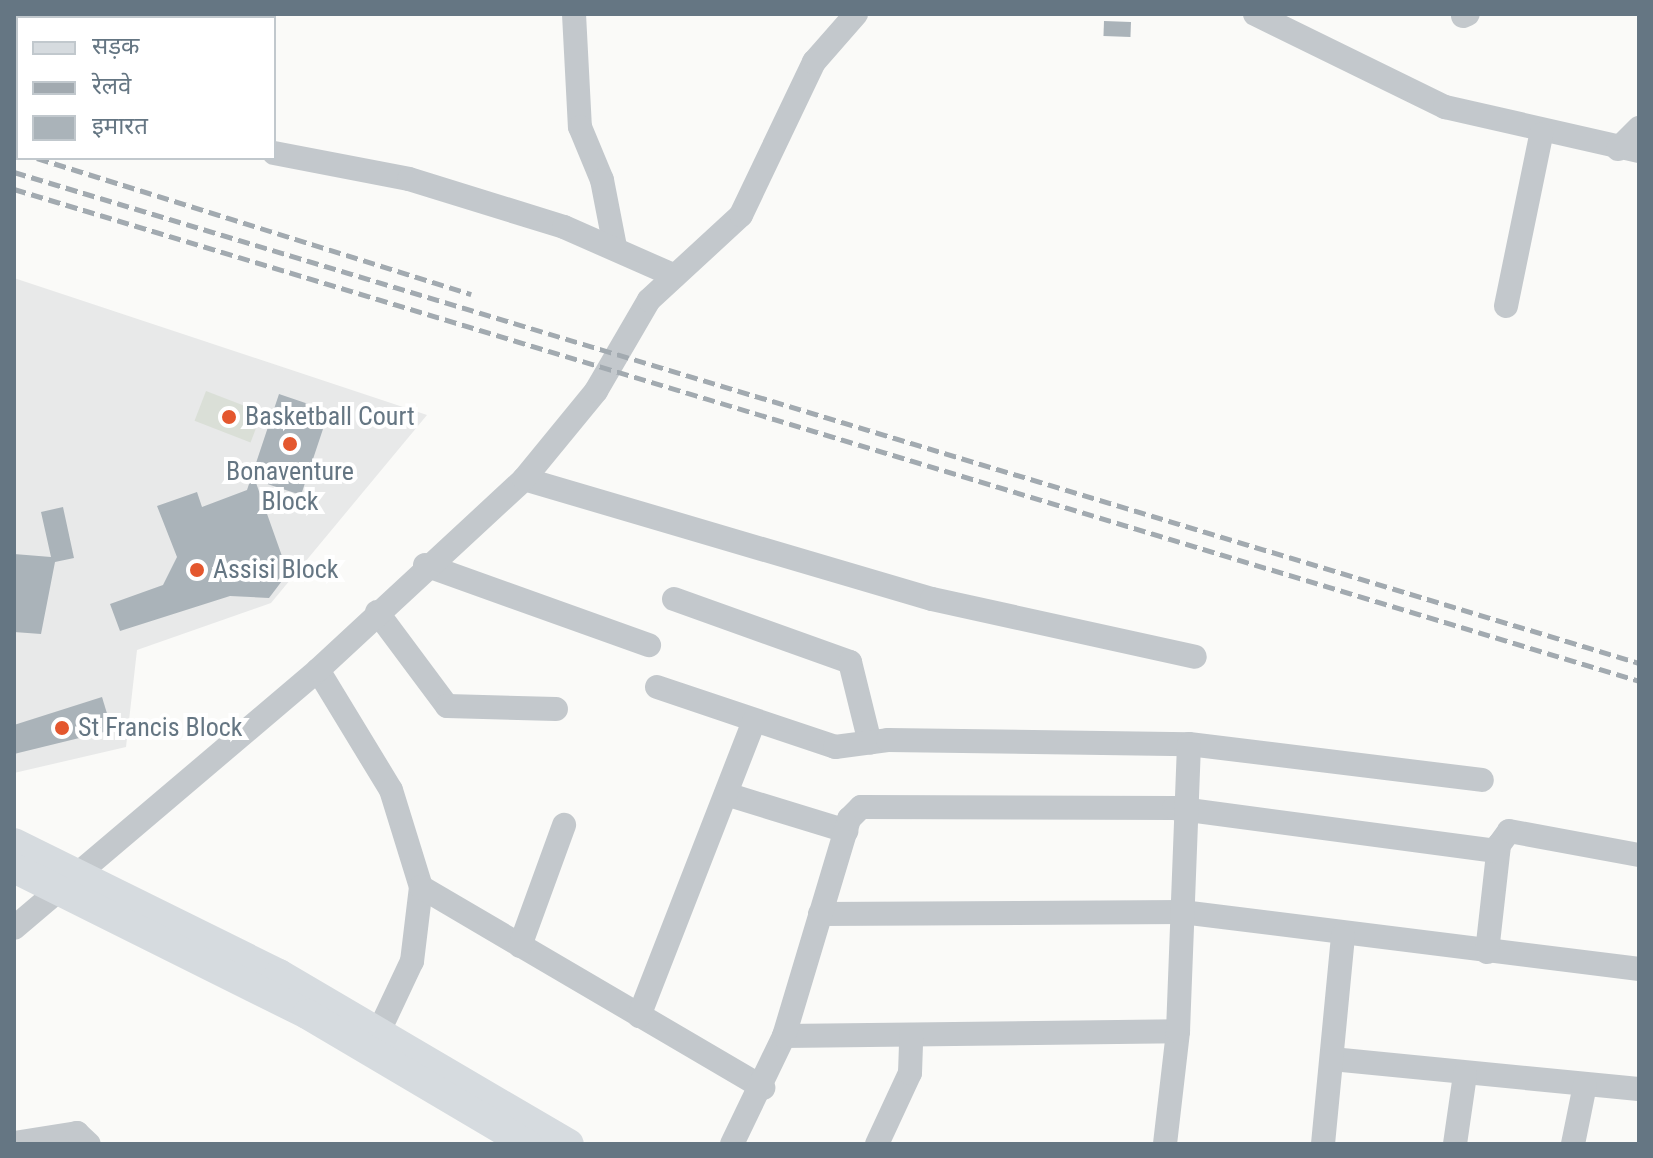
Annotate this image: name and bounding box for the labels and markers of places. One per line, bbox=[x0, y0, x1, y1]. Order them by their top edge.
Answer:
place label: Basketball Court bbox=[245, 401, 415, 433]
marker: Basketball Court bbox=[220, 408, 238, 426]
marker: Bonaventure Block bbox=[281, 435, 299, 453]
place label: Bonaventure Block bbox=[226, 456, 354, 518]
place label: Assisi Block bbox=[213, 554, 338, 586]
marker: Assisi Block bbox=[188, 561, 206, 579]
place label: St Francis Block bbox=[78, 712, 243, 744]
marker: St Francis Block bbox=[53, 719, 71, 737]

